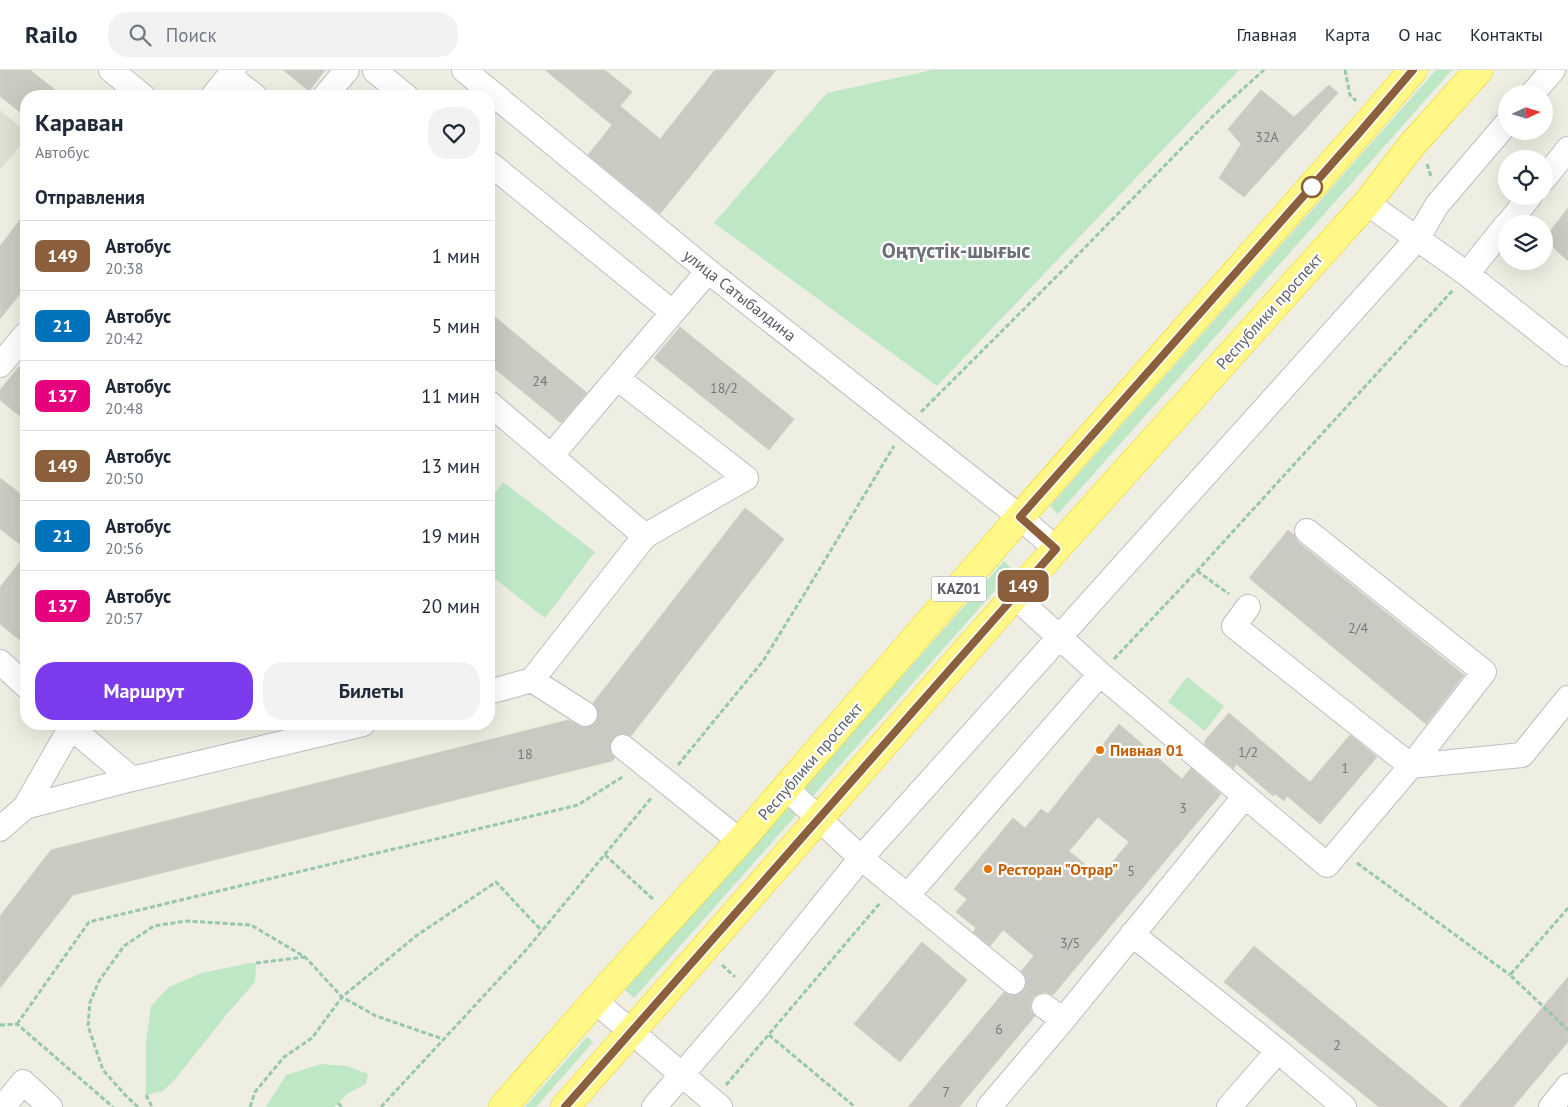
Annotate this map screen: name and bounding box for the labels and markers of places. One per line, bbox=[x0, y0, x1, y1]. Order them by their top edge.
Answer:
unlabelled marker bbox=[1301, 176, 1323, 198]
place label: Пивная 01 bbox=[1110, 740, 1184, 760]
marker: Пивная 01 bbox=[1094, 744, 1106, 756]
place label: Ресторан "Отрар" bbox=[998, 859, 1118, 879]
marker: Ресторан "Отрар" bbox=[982, 863, 994, 875]

